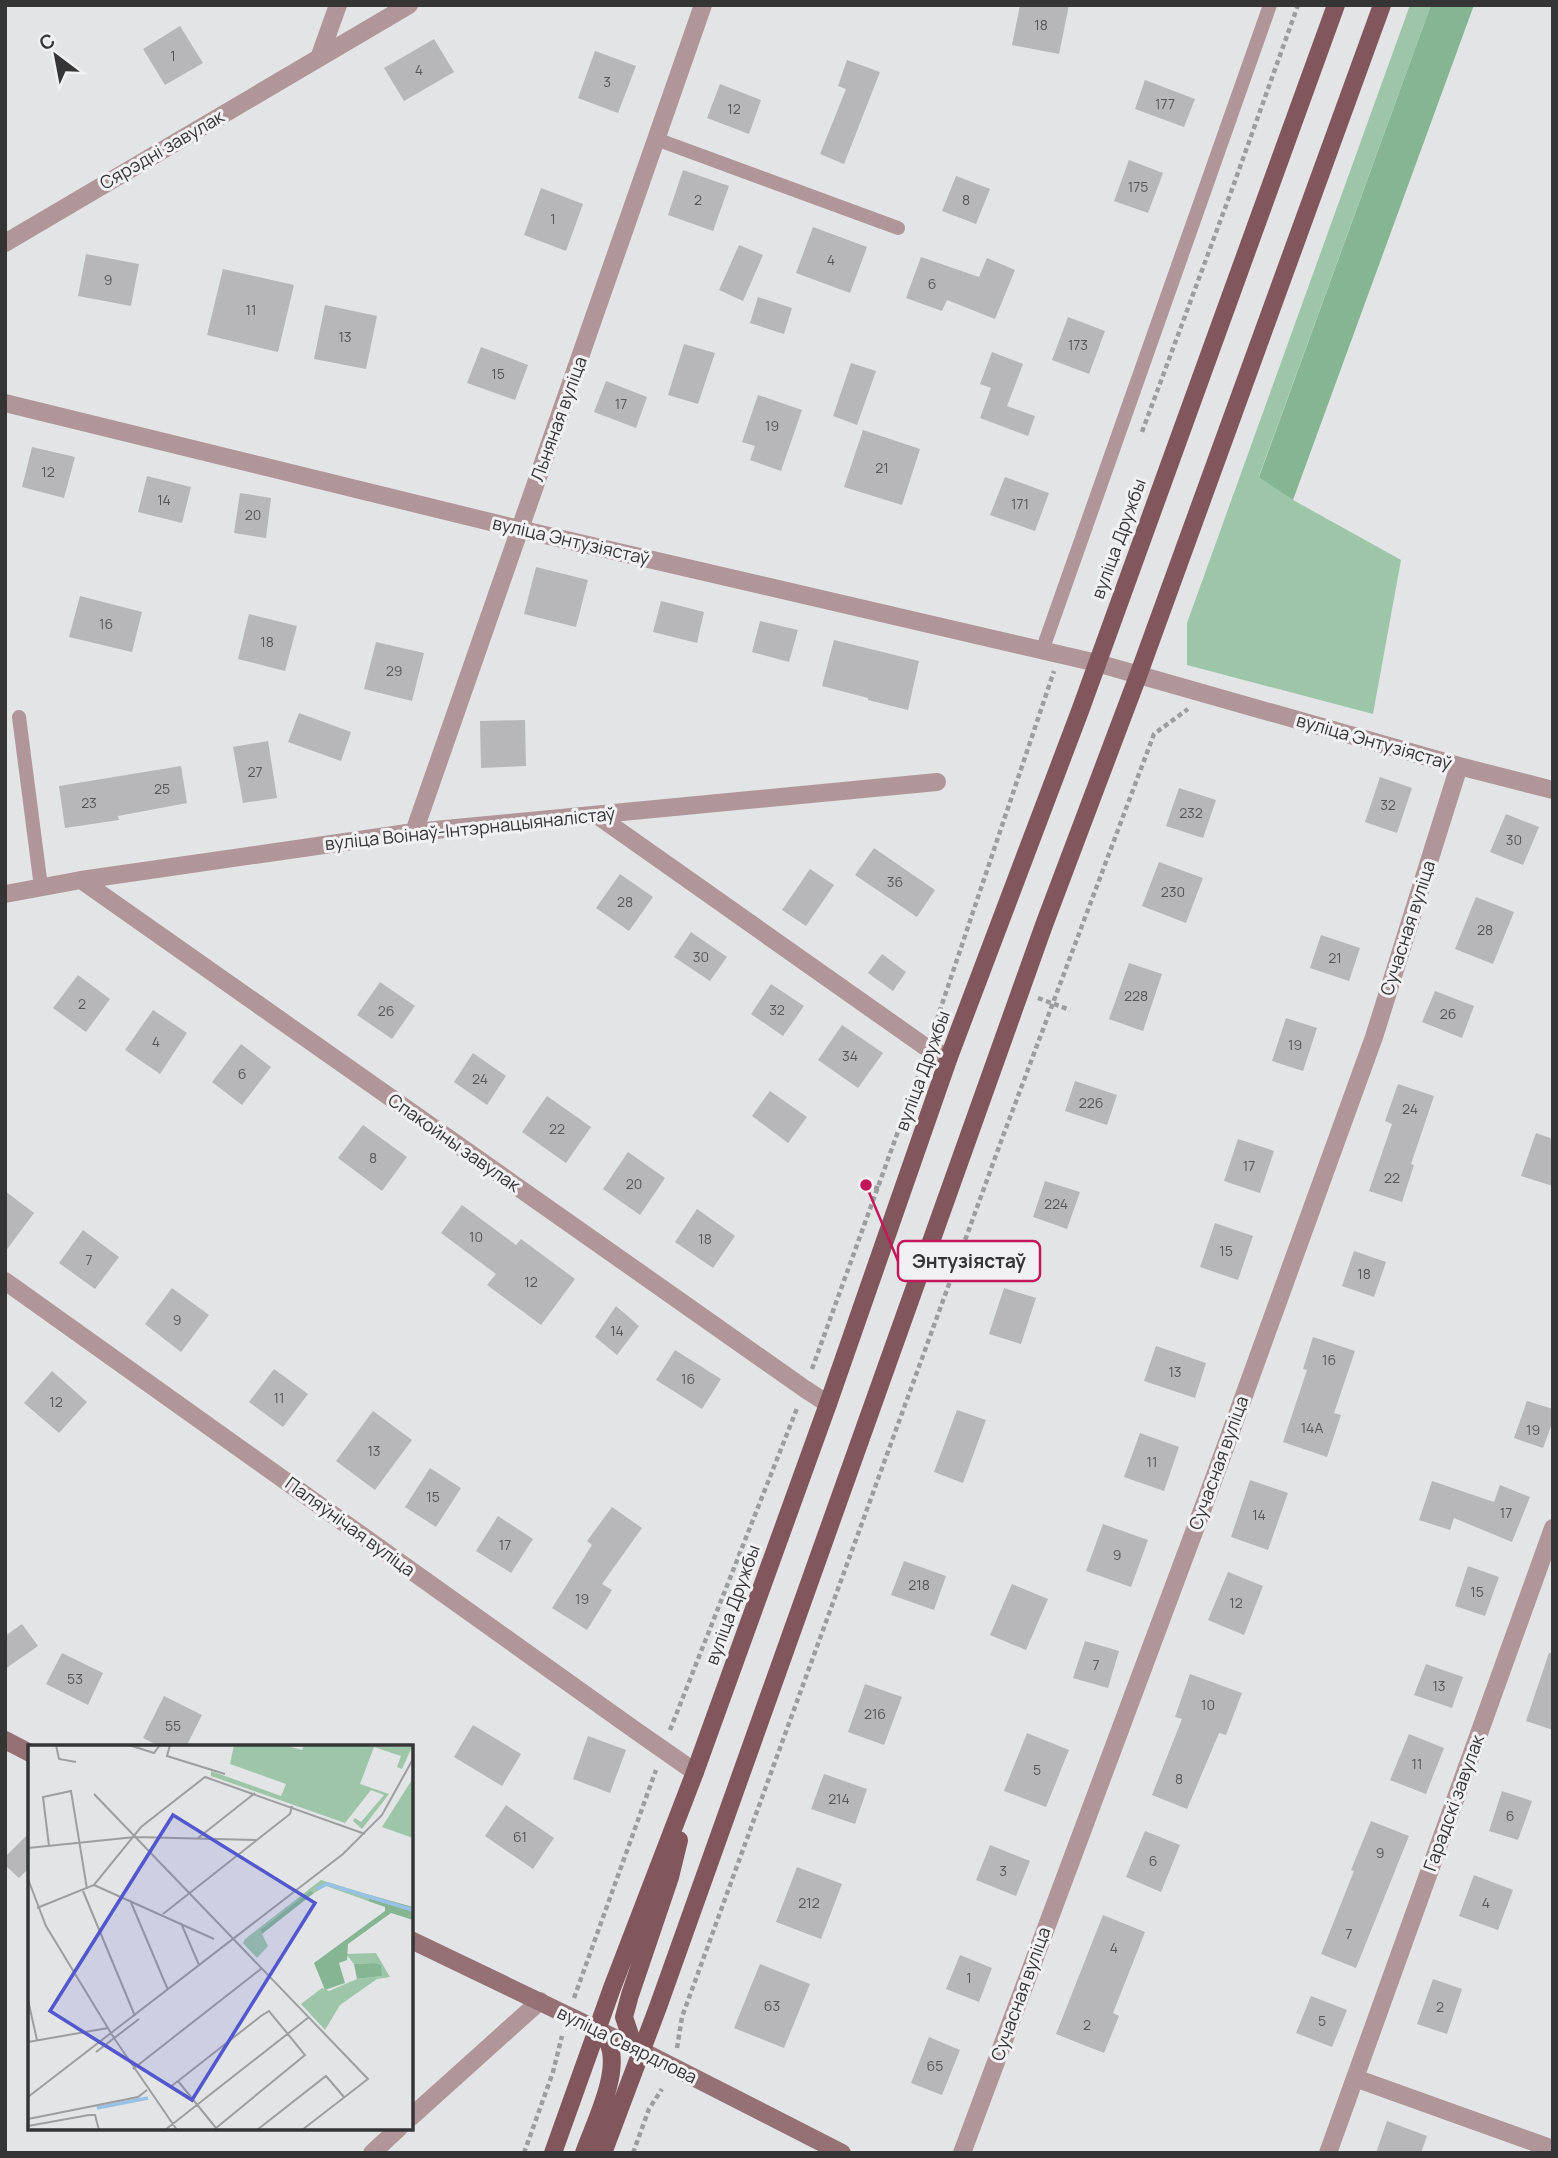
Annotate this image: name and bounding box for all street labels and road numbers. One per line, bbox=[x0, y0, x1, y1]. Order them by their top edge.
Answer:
street label: Сярэдні завулак bbox=[95, 103, 229, 194]
street label: Льняная вуліца bbox=[524, 353, 592, 484]
street label: вуліца Дружбы bbox=[1085, 475, 1151, 602]
street label: вуліца Энтузіястаў bbox=[490, 510, 653, 570]
street label: вуліца Энтузіястаў bbox=[1294, 707, 1455, 775]
street label: вуліца Воінаў-Інтэрнацыяналістаў bbox=[323, 801, 617, 855]
street label: Сучасная вуліца bbox=[1374, 857, 1440, 998]
street label: вуліца Дружбы bbox=[889, 1007, 955, 1134]
street label: Спакойны завулак bbox=[384, 1088, 526, 1197]
street label: Сучасная вуліца bbox=[1183, 1392, 1253, 1533]
street label: Паляўнічая вуліца bbox=[281, 1471, 420, 1581]
street label: вуліца Дружбы bbox=[699, 1541, 765, 1668]
street label: Гарадскі завулак bbox=[1417, 1730, 1489, 1874]
street label: Сучасная вуліца bbox=[985, 1923, 1055, 2064]
street label: вуліца Свярдлова bbox=[554, 2000, 701, 2088]

